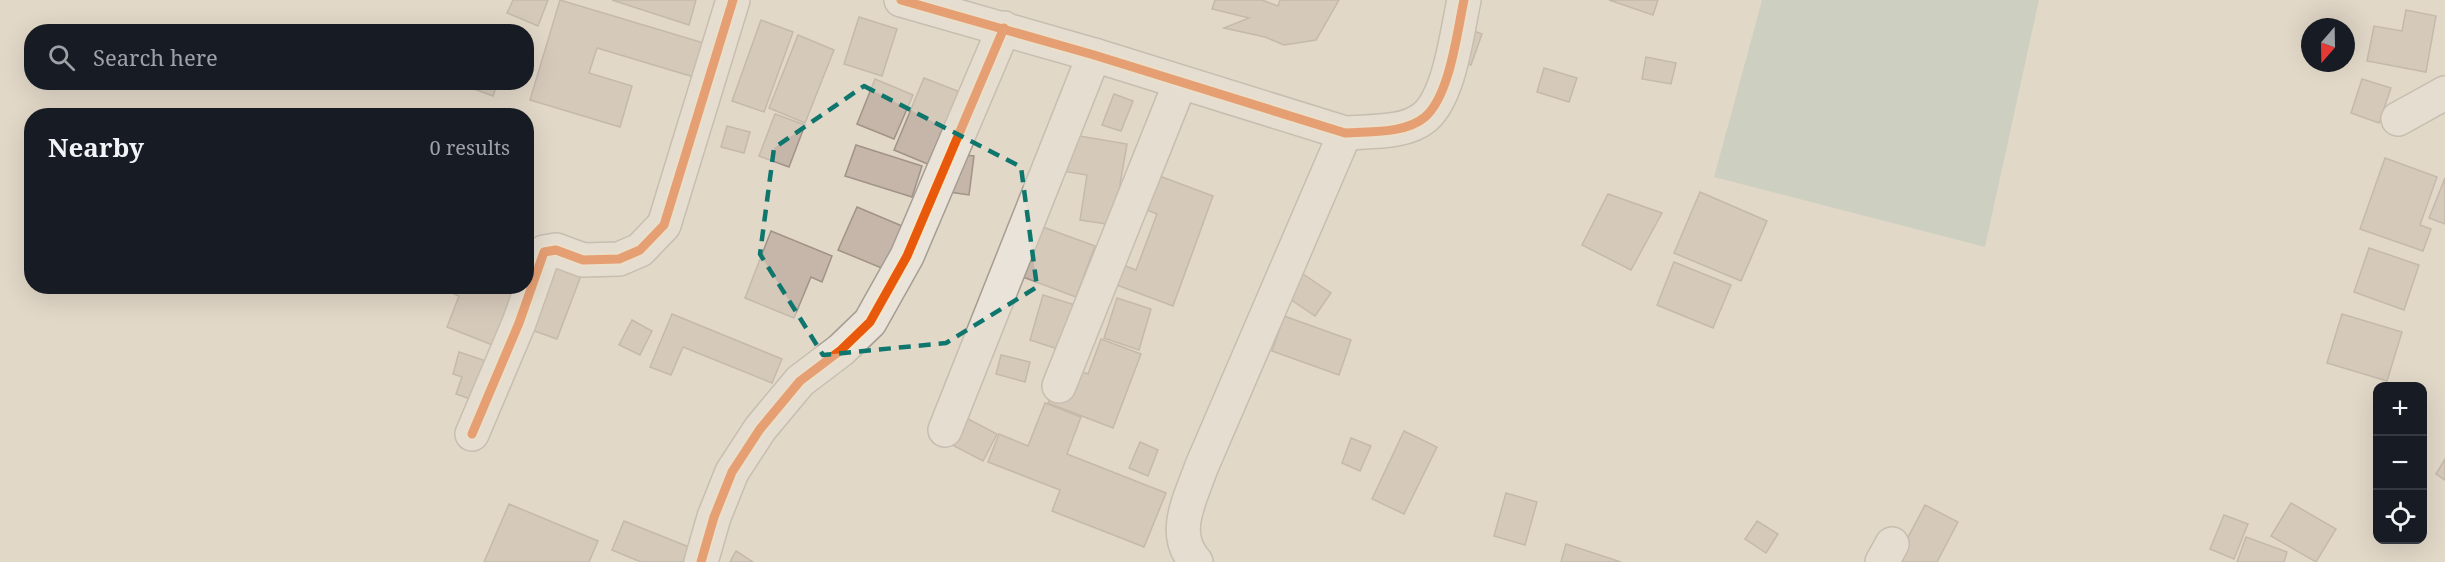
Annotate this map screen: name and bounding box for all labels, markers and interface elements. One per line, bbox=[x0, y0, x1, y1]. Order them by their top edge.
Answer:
north arrow bbox=[2301, 18, 2355, 72]
search box bbox=[24, 24, 534, 90]
icon: search bbox=[45, 41, 78, 74]
text: Search here bbox=[93, 42, 218, 72]
text: Nearby bbox=[48, 129, 144, 165]
text: 0 results bbox=[430, 134, 510, 161]
map controls bbox=[2373, 382, 2427, 544]
button: + bbox=[2373, 382, 2427, 436]
button: − bbox=[2373, 436, 2427, 490]
button: locate bbox=[2373, 490, 2427, 544]

